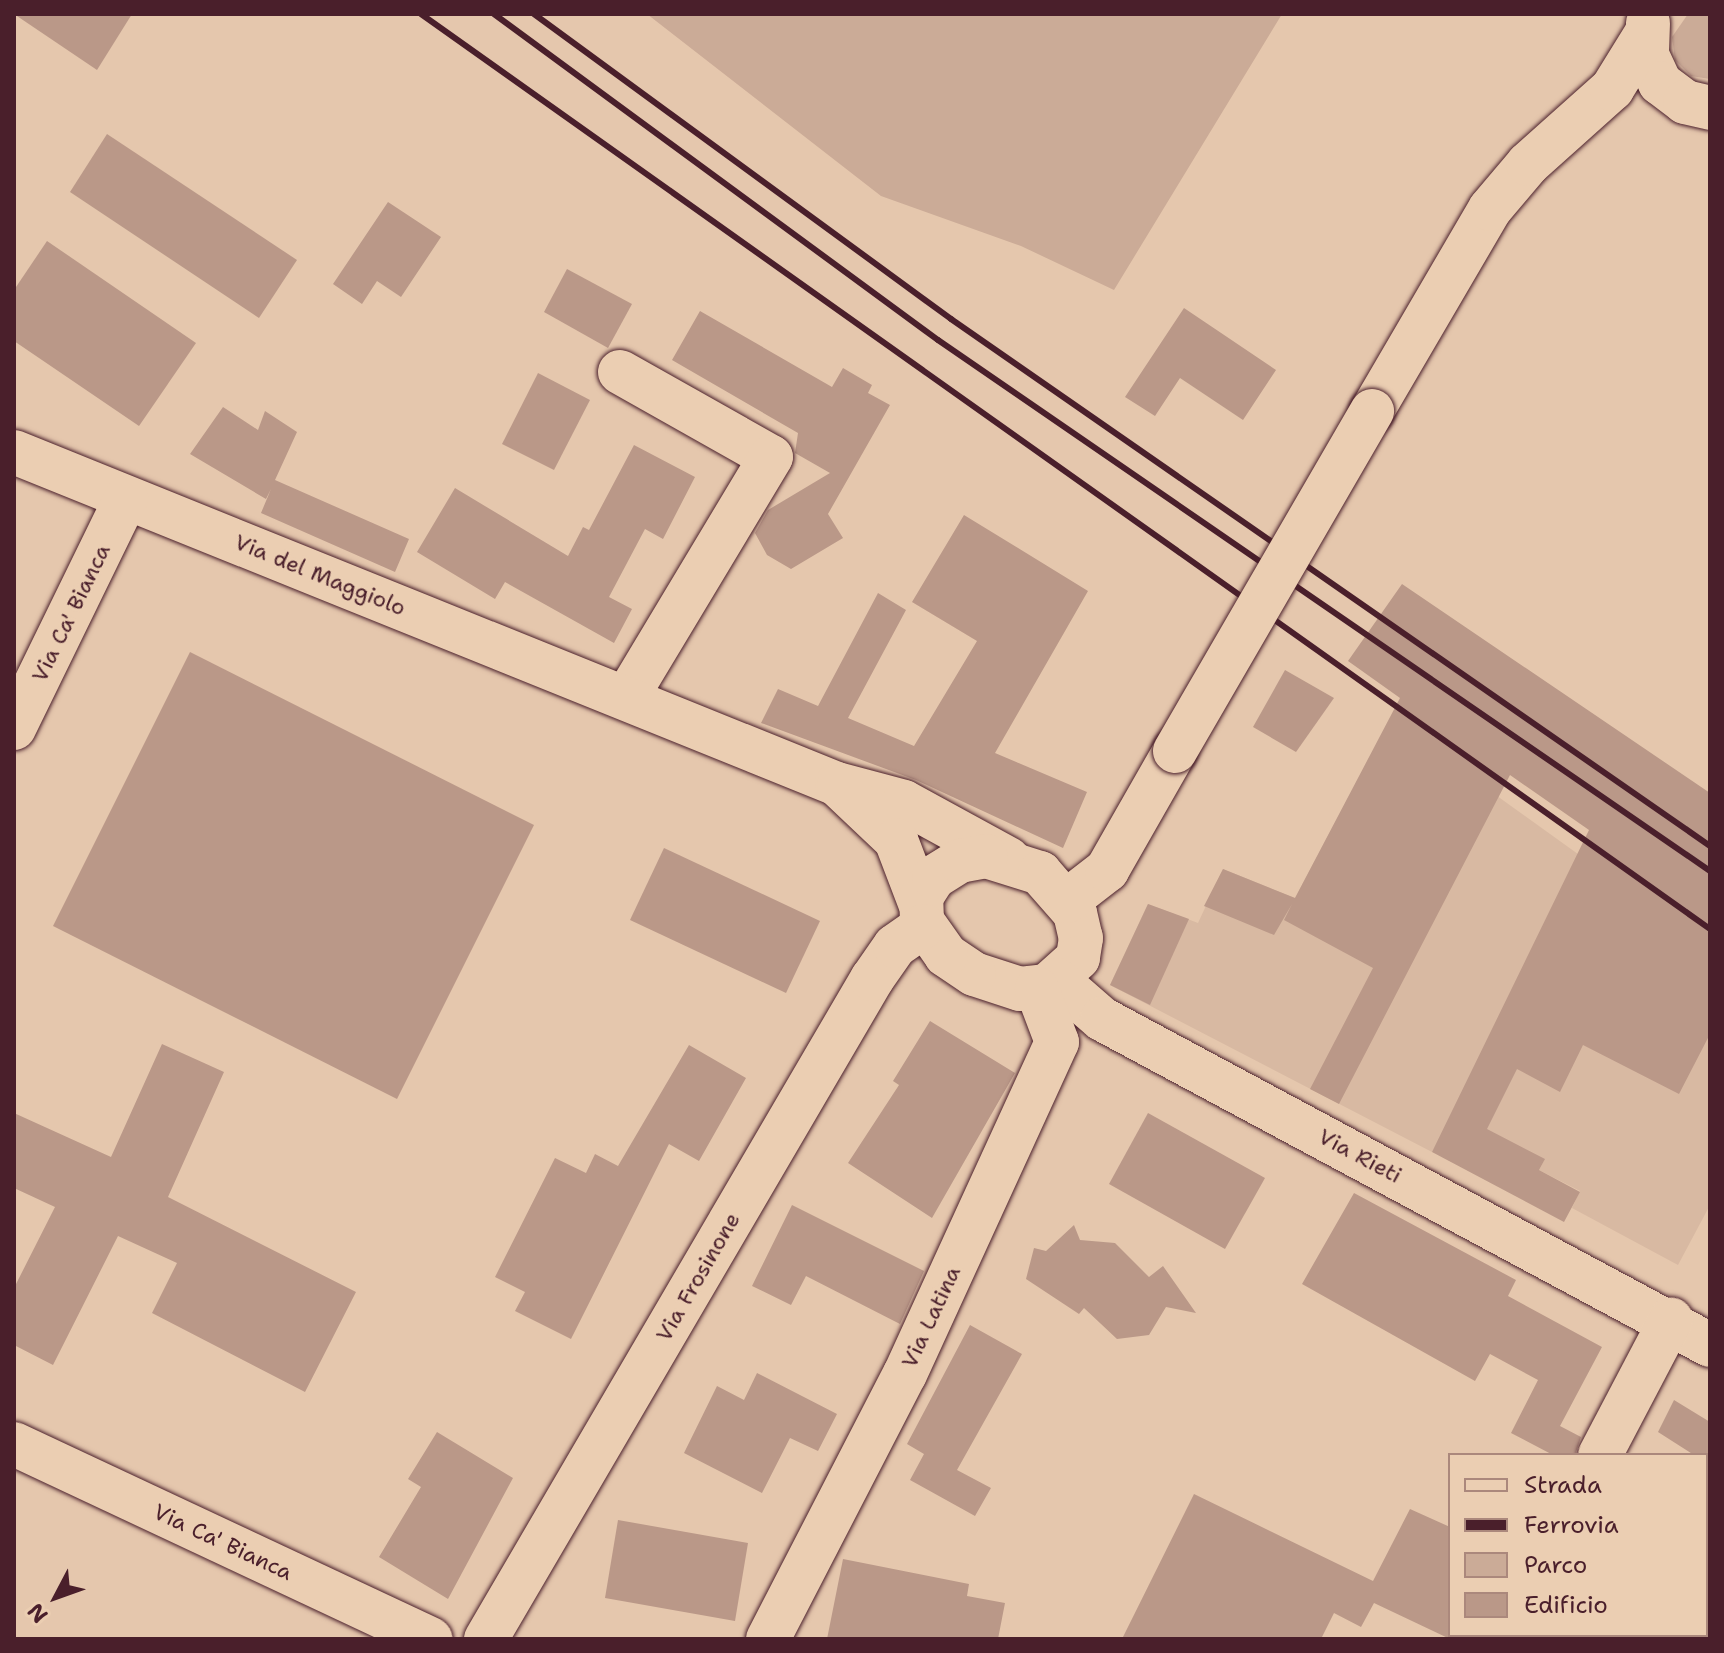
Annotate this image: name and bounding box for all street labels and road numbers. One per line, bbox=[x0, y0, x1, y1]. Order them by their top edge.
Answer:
street label: Via del Maggiolo bbox=[231, 529, 409, 621]
street label: Via Ca' Bianca bbox=[26, 540, 116, 686]
street label: Via Rieti bbox=[1314, 1123, 1406, 1189]
street label: Via Frosinone bbox=[650, 1208, 746, 1346]
street label: Via Latina bbox=[896, 1262, 966, 1372]
street label: Via Ca' Bianca bbox=[149, 1498, 297, 1586]

